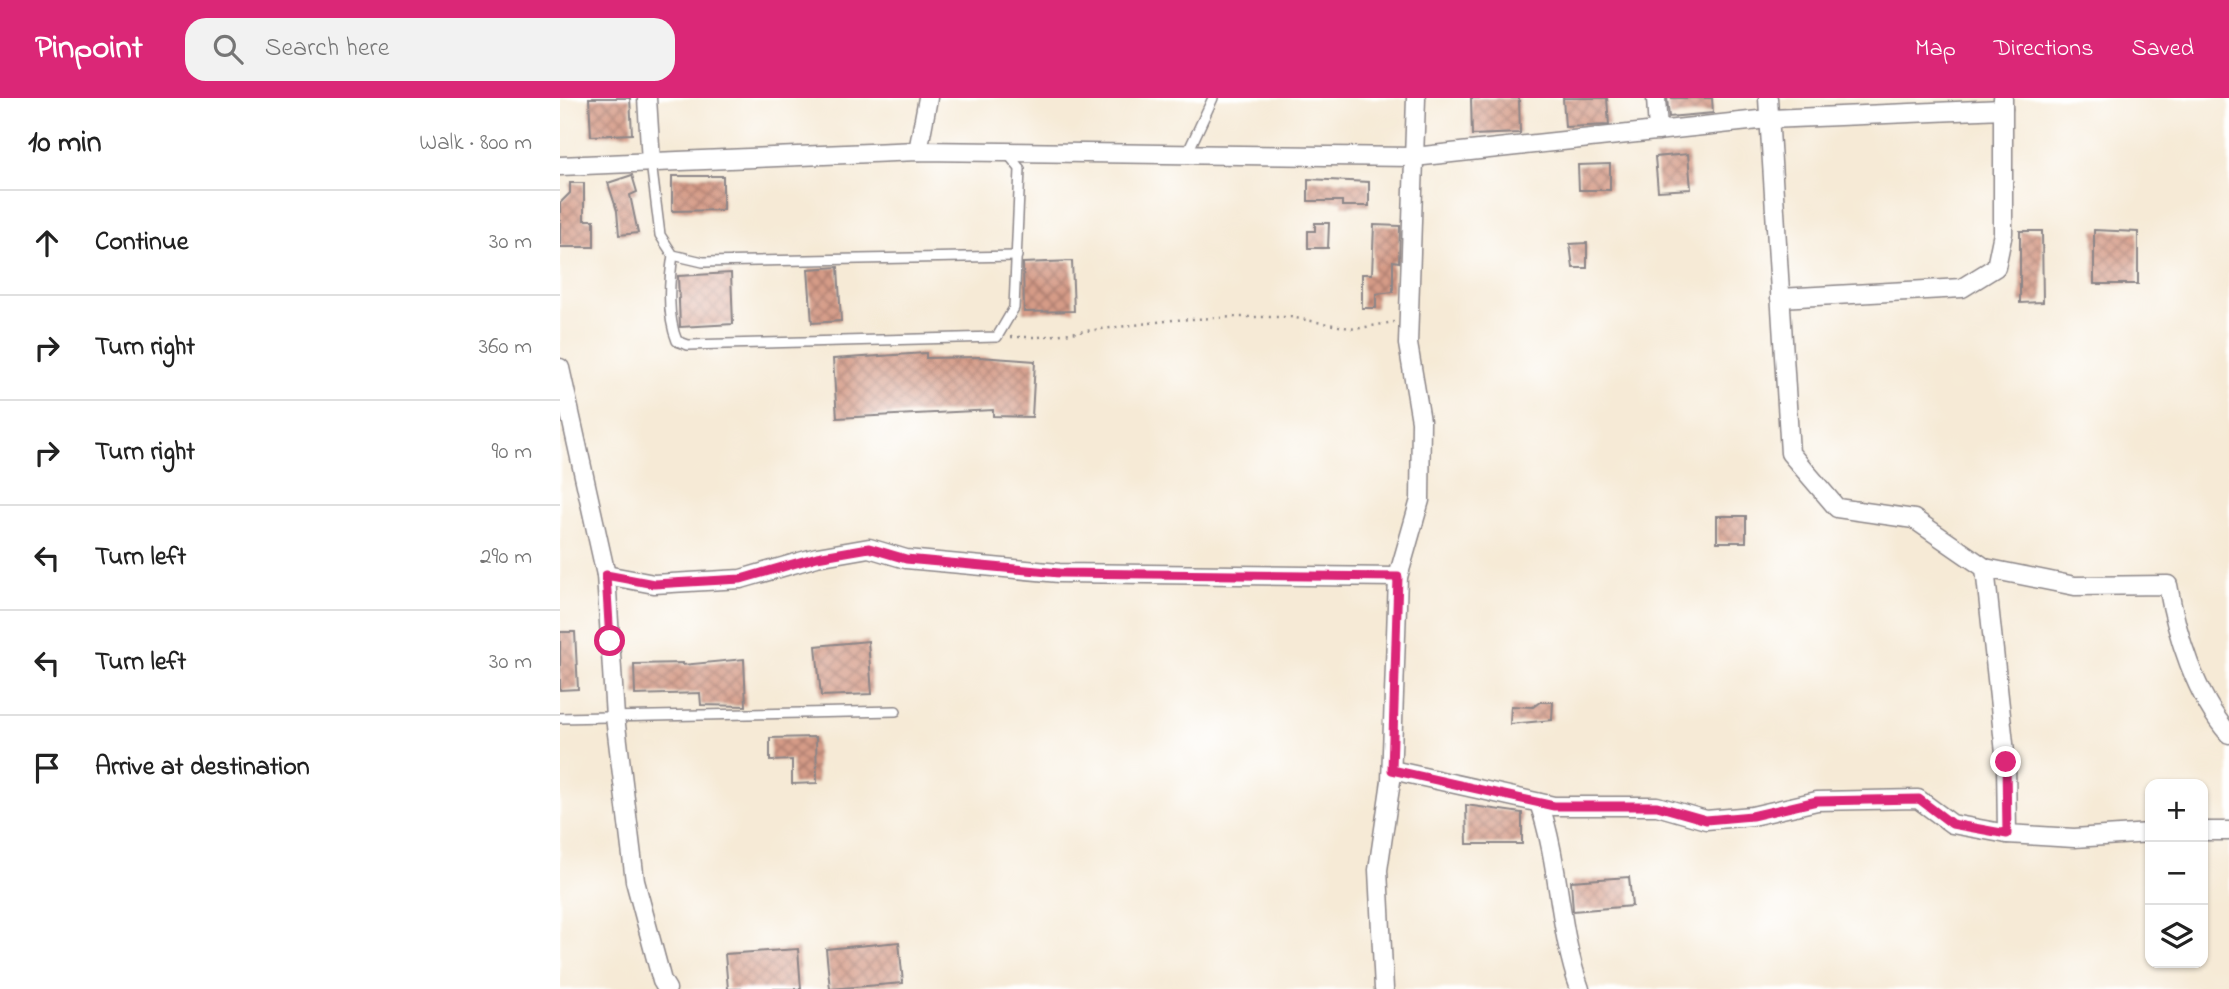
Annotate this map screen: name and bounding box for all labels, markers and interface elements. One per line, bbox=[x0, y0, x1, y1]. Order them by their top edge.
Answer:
search box bbox=[185, 18, 675, 81]
text: Pinpoint bbox=[35, 25, 143, 73]
icon: search bbox=[209, 30, 247, 68]
text: Search here bbox=[265, 30, 389, 68]
text: Map bbox=[1915, 32, 1956, 67]
text: Directions bbox=[1994, 32, 2093, 67]
text: Saved bbox=[2131, 32, 2194, 67]
text: 10 min bbox=[28, 122, 101, 166]
text: Walk · 800 m bbox=[419, 127, 532, 160]
icon: ahead bbox=[28, 224, 66, 262]
text: Continue bbox=[95, 224, 188, 262]
text: 30 m bbox=[489, 226, 532, 259]
icon: right bbox=[28, 329, 66, 367]
text: Turn right bbox=[95, 329, 195, 367]
text: 360 m bbox=[479, 331, 532, 364]
icon: right bbox=[28, 434, 66, 472]
text: Turn right bbox=[95, 434, 195, 472]
text: 90 m bbox=[492, 436, 532, 469]
icon: left bbox=[28, 539, 66, 577]
text: Turn left bbox=[95, 539, 186, 577]
text: 290 m bbox=[480, 541, 532, 574]
route start bbox=[594, 625, 625, 656]
icon: left bbox=[28, 644, 66, 682]
text: Turn left bbox=[95, 644, 186, 682]
text: 30 m bbox=[489, 646, 532, 679]
route end bbox=[1990, 746, 2021, 777]
icon: arrive bbox=[28, 749, 66, 787]
text: Arrive at destination bbox=[95, 749, 310, 787]
map controls bbox=[2145, 779, 2208, 968]
button: + bbox=[2145, 779, 2208, 842]
button: − bbox=[2145, 842, 2208, 905]
button: layers bbox=[2145, 905, 2208, 968]

